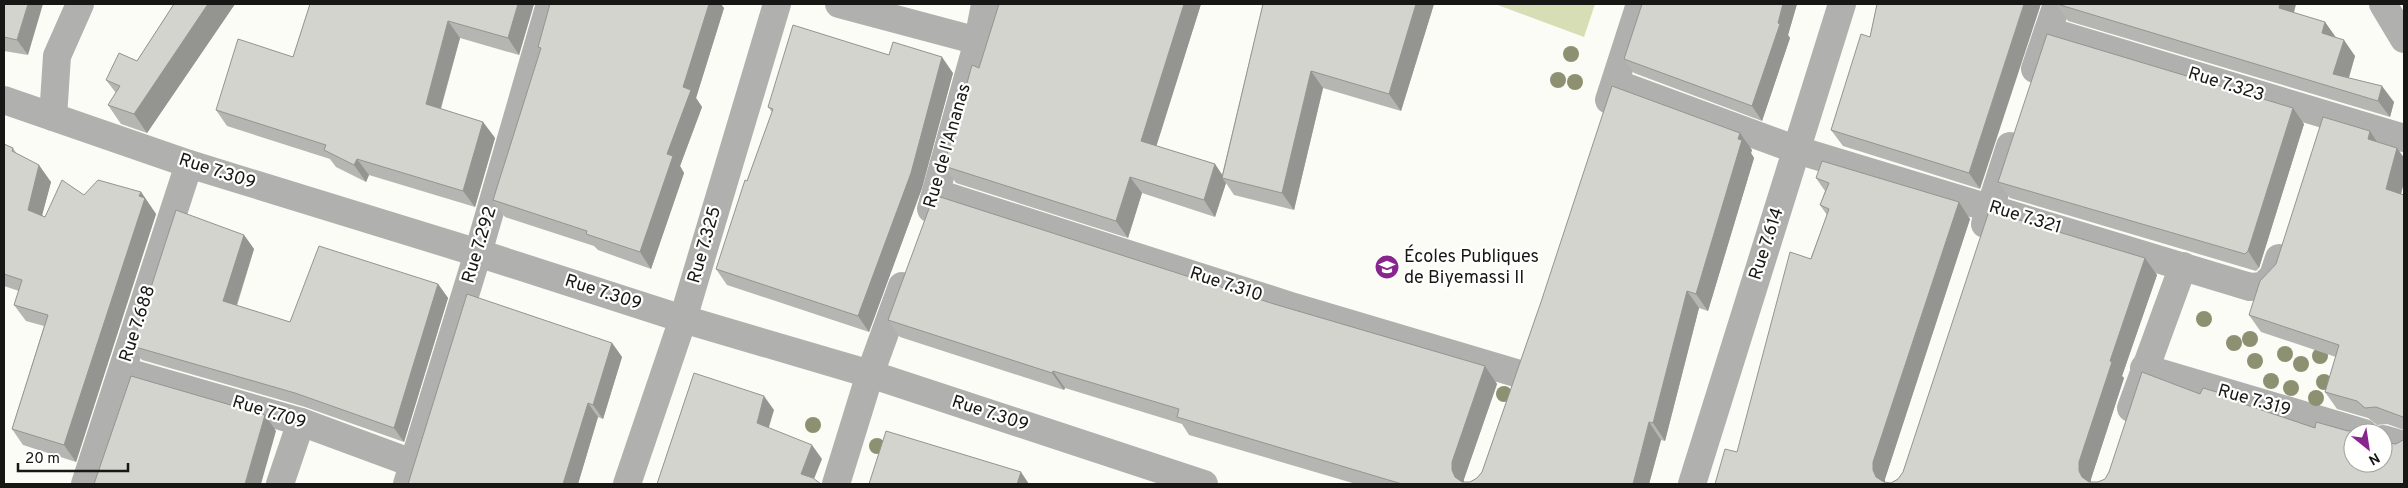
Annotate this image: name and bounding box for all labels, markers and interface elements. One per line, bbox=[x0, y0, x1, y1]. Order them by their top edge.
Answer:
street label: Rue 7.323 bbox=[2185, 62, 2267, 108]
street label: Rue de l'Ananas bbox=[919, 81, 977, 211]
street label: Rue 7.309 bbox=[176, 149, 258, 195]
street label: Rue 7.321 bbox=[1986, 196, 2064, 240]
street label: Rue 7.292 bbox=[457, 204, 503, 286]
street label: Rue 7.325 bbox=[683, 204, 727, 286]
street label: Rue 7.614 bbox=[1744, 205, 1790, 283]
place label: Écoles Publiques de Biyemassi II bbox=[1404, 244, 1539, 290]
school or university icon: Écoles Publiques de Biyemassi II bbox=[1374, 254, 1400, 280]
street label: Rue 7.310 bbox=[1186, 262, 1266, 308]
street label: Rue 7.309 bbox=[562, 270, 644, 316]
street label: Rue 7.688 bbox=[115, 283, 161, 365]
street label: Rue 7.319 bbox=[2215, 380, 2293, 422]
street label: Rue 7.709 bbox=[229, 391, 309, 435]
street label: Rue 7.309 bbox=[949, 391, 1031, 437]
north arrow bbox=[2343, 423, 2393, 473]
scale bar bbox=[18, 440, 128, 472]
text: N bbox=[2365, 448, 2382, 468]
text: 20 m bbox=[25, 450, 60, 469]

